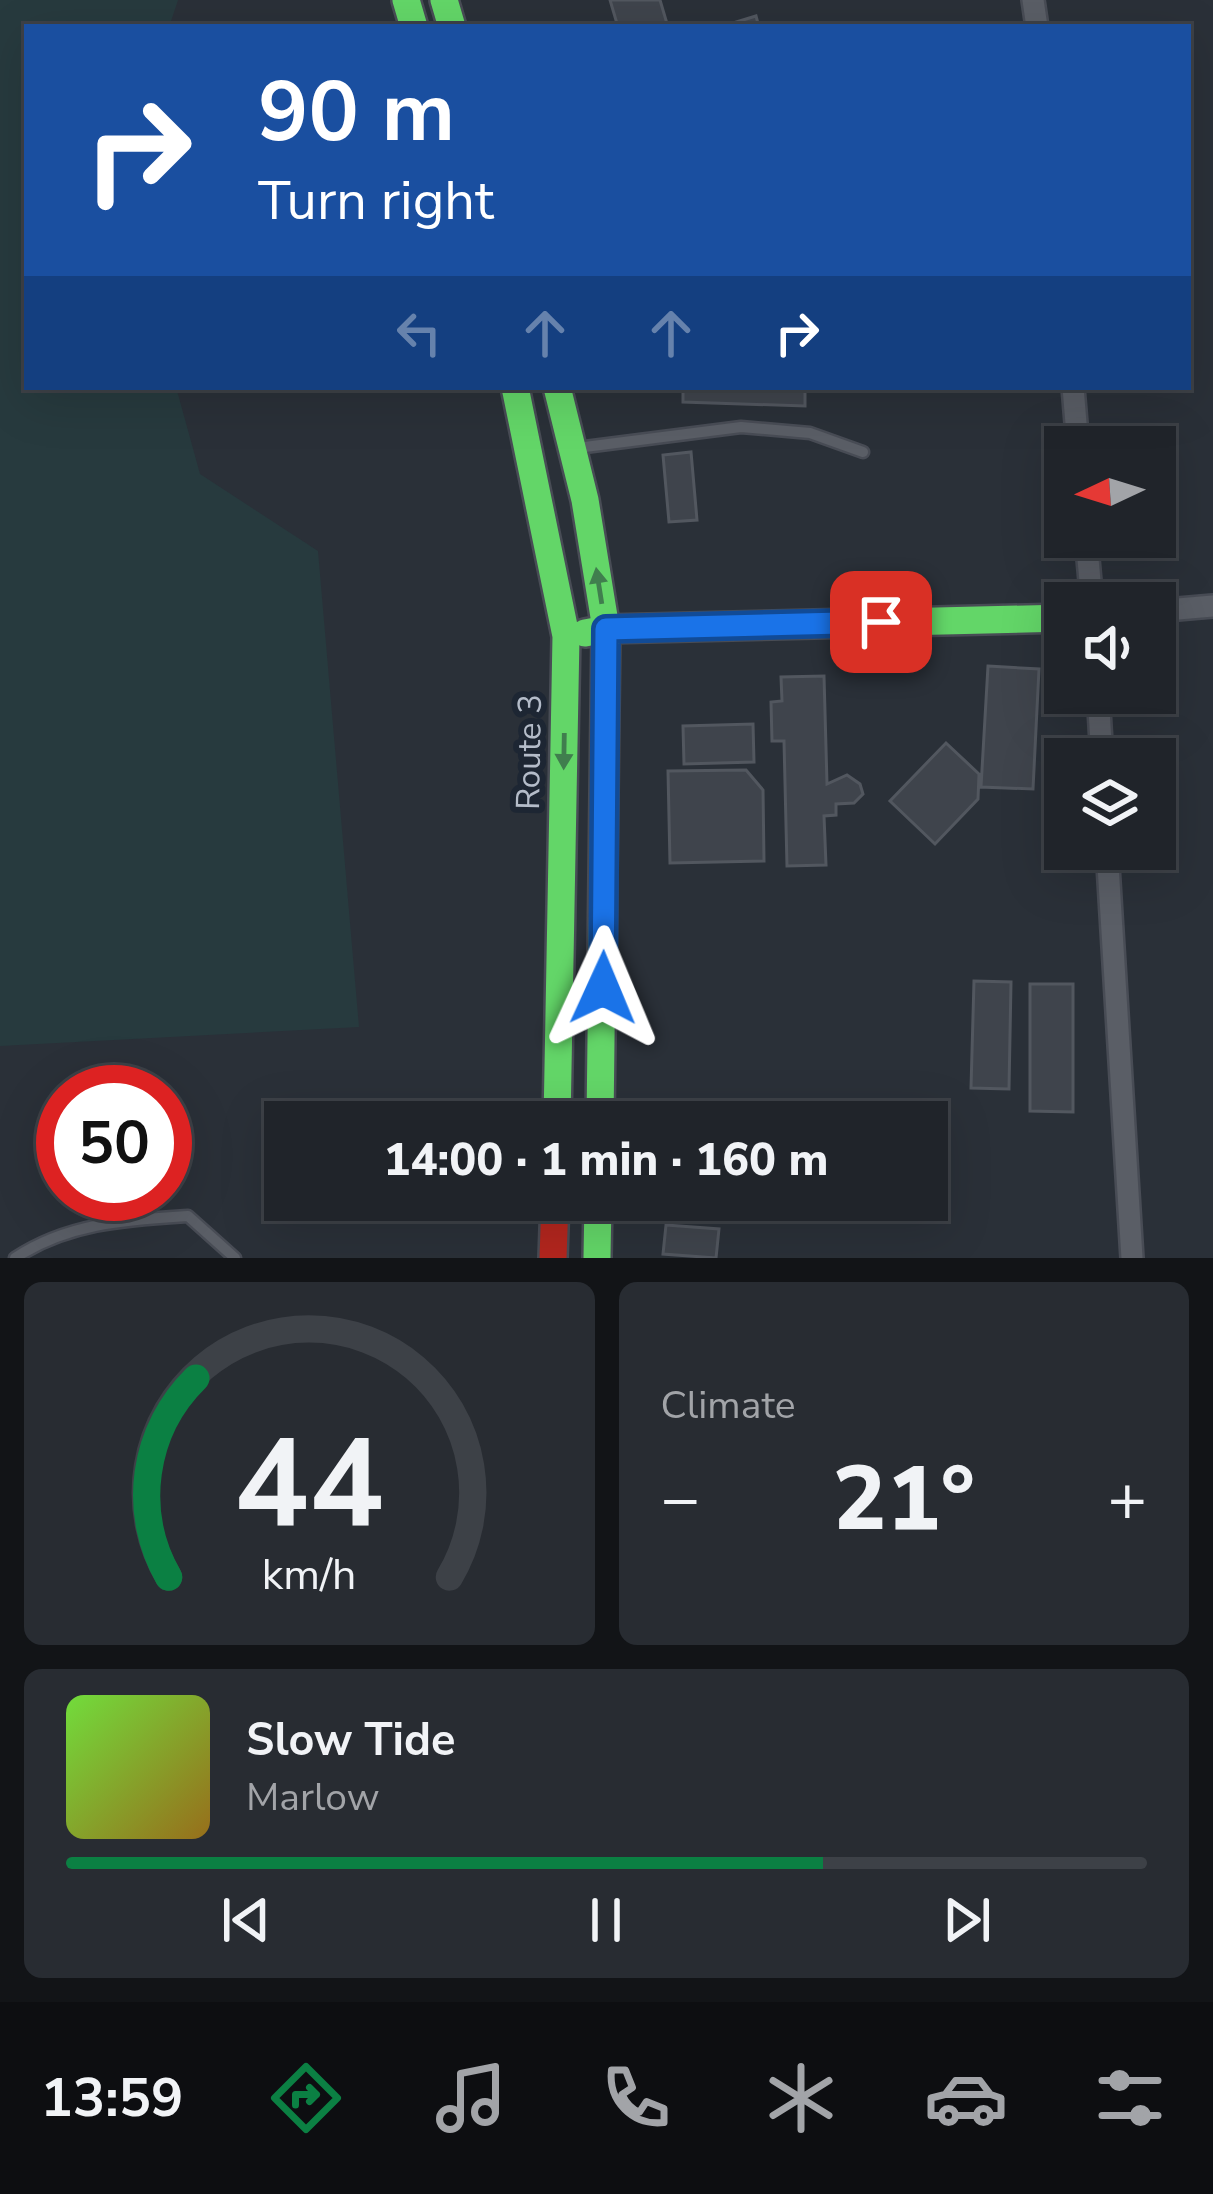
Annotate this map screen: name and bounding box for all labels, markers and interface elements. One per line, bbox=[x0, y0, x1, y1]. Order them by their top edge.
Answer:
text: 90 m bbox=[258, 55, 455, 170]
icon: right bbox=[60, 72, 216, 228]
text: Turn right bbox=[258, 164, 494, 238]
icon: left bbox=[386, 300, 452, 366]
icon: ahead bbox=[512, 300, 578, 366]
icon: ahead bbox=[638, 300, 704, 366]
icon: right bbox=[764, 300, 830, 366]
north arrow bbox=[1044, 426, 1176, 558]
map controls bbox=[1044, 426, 1176, 870]
one-way arrow bbox=[590, 566, 608, 604]
pin bbox=[830, 571, 932, 673]
button: sound bbox=[1044, 582, 1176, 714]
icon: arrive bbox=[848, 589, 914, 655]
street label: Route 3 bbox=[506, 694, 553, 810]
one-way arrow bbox=[555, 733, 574, 771]
button: layers bbox=[1044, 738, 1176, 870]
position arrow bbox=[540, 925, 666, 1051]
speed limit sign: 50 bbox=[36, 1065, 192, 1221]
text: 14:00 · 1 min · 160 m bbox=[383, 1130, 829, 1191]
text: Climate bbox=[661, 1379, 796, 1432]
text: 44 bbox=[234, 1400, 384, 1570]
text: 21° bbox=[832, 1438, 975, 1561]
text: − bbox=[661, 1454, 700, 1544]
text: + bbox=[1107, 1454, 1147, 1544]
text: km/h bbox=[262, 1545, 357, 1603]
text: Slow Tide bbox=[246, 1710, 455, 1771]
text: Marlow bbox=[246, 1771, 380, 1824]
icon: previous bbox=[213, 1887, 279, 1953]
icon: pause bbox=[573, 1887, 639, 1953]
icon: next bbox=[934, 1887, 1000, 1953]
icon: directions bbox=[264, 2056, 348, 2140]
icon: music bbox=[429, 2056, 513, 2140]
icon: phone bbox=[594, 2056, 678, 2140]
icon: climate bbox=[759, 2056, 843, 2140]
icon: car bbox=[924, 2056, 1008, 2140]
icon: filters bbox=[1088, 2056, 1172, 2140]
text: 13:59 bbox=[40, 2061, 183, 2135]

